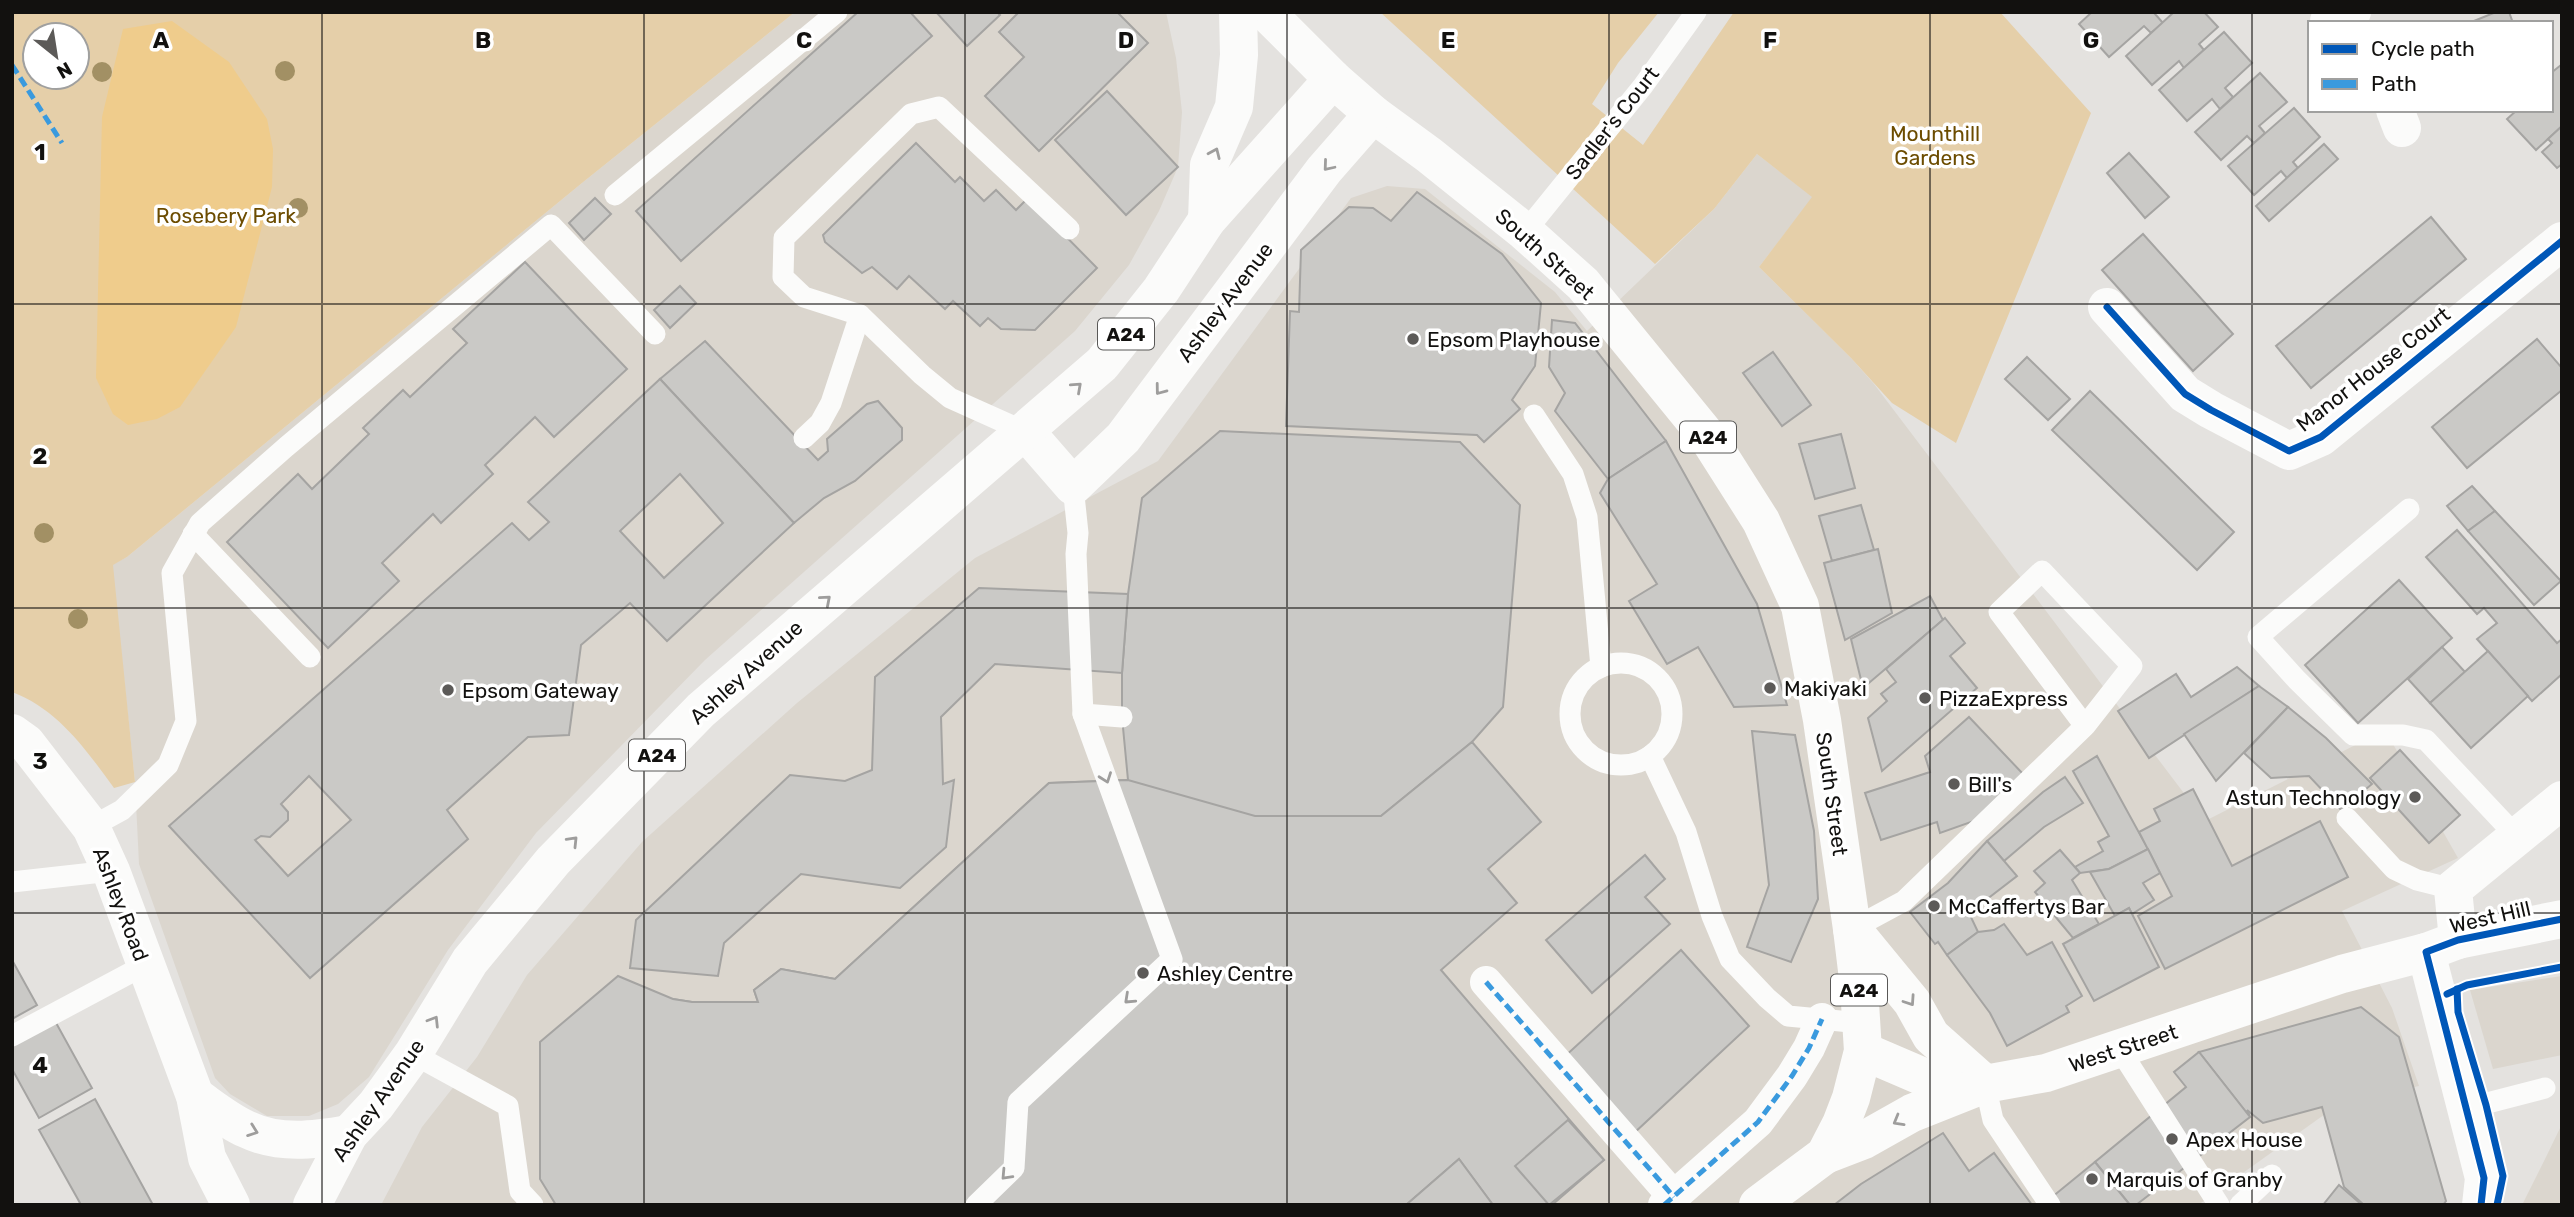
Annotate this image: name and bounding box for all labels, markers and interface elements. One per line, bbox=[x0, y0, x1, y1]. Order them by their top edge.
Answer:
north arrow bbox=[21, 21, 91, 91]
legend bbox=[2308, 21, 2553, 112]
text: A bbox=[153, 26, 170, 54]
text: B bbox=[475, 26, 491, 54]
text: C bbox=[796, 26, 812, 54]
text: D bbox=[1118, 26, 1134, 54]
text: E bbox=[1441, 26, 1455, 54]
text: F bbox=[1763, 26, 1777, 54]
text: G bbox=[2083, 26, 2099, 54]
text: Cycle path bbox=[2371, 36, 2475, 61]
text: N bbox=[53, 57, 76, 84]
street label: Sadler's Court bbox=[1560, 61, 1664, 185]
text: Path bbox=[2371, 71, 2417, 96]
park label: Mounthill Gardens bbox=[1890, 121, 1980, 170]
text: 1 bbox=[34, 138, 46, 166]
one-way arrow bbox=[1207, 147, 1221, 160]
one-way arrow bbox=[1324, 157, 1336, 170]
park label: Rosebery Park bbox=[156, 203, 296, 228]
street label: South Street bbox=[1490, 203, 1600, 305]
street label: Ashley Avenue bbox=[1172, 237, 1278, 367]
street label: Manor House Court bbox=[2291, 301, 2455, 437]
road number: A24 bbox=[1098, 318, 1154, 350]
place label: Epsom Playhouse bbox=[1427, 327, 1600, 352]
marker: Epsom Playhouse bbox=[1405, 331, 1421, 347]
one-way arrow bbox=[1156, 382, 1168, 395]
one-way arrow bbox=[1068, 383, 1081, 395]
road number: A24 bbox=[1680, 422, 1736, 452]
text: 2 bbox=[33, 442, 47, 470]
one-way arrow bbox=[818, 596, 831, 609]
street label: Ashley Avenue bbox=[684, 615, 808, 729]
place label: Makiyaki bbox=[1784, 676, 1867, 701]
place label: Epsom Gateway bbox=[462, 678, 619, 703]
marker: Makiyaki bbox=[1762, 680, 1778, 696]
marker: Epsom Gateway bbox=[440, 682, 456, 698]
place label: PizzaExpress bbox=[1939, 686, 2068, 711]
marker: PizzaExpress bbox=[1917, 690, 1933, 706]
street label: South Street bbox=[1811, 731, 1853, 857]
road number: A24 bbox=[629, 740, 685, 770]
text: 3 bbox=[32, 747, 48, 775]
one-way arrow bbox=[1098, 771, 1112, 783]
place label: Bill's bbox=[1968, 772, 2012, 797]
marker: Bill's bbox=[1946, 776, 1962, 792]
place label: Astun Technology bbox=[2226, 785, 2401, 810]
marker: Astun Technology bbox=[2407, 789, 2423, 805]
one-way arrow bbox=[564, 837, 577, 850]
street label: Ashley Road bbox=[88, 844, 154, 964]
place label: McCaffertys Bar bbox=[1948, 894, 2105, 919]
street label: West Hill bbox=[2447, 896, 2533, 938]
marker: McCaffertys Bar bbox=[1926, 898, 1942, 914]
place label: Ashley Centre bbox=[1157, 961, 1293, 986]
marker: Ashley Centre bbox=[1135, 965, 1151, 981]
road number: A24 bbox=[1831, 974, 1887, 1006]
one-way arrow bbox=[1124, 991, 1137, 1004]
one-way arrow bbox=[1902, 993, 1914, 1006]
one-way arrow bbox=[425, 1015, 438, 1028]
street label: West Street bbox=[2065, 1019, 2181, 1077]
street label: Ashley Avenue bbox=[327, 1034, 429, 1166]
text: 4 bbox=[32, 1051, 48, 1079]
one-way arrow bbox=[1893, 1113, 1906, 1126]
one-way arrow bbox=[246, 1123, 258, 1137]
place label: Apex House bbox=[2186, 1127, 2303, 1152]
marker: Apex House bbox=[2164, 1131, 2180, 1147]
one-way arrow bbox=[1002, 1167, 1014, 1180]
place label: Marquis of Granby bbox=[2106, 1167, 2283, 1192]
marker: Marquis of Granby bbox=[2084, 1171, 2100, 1187]

